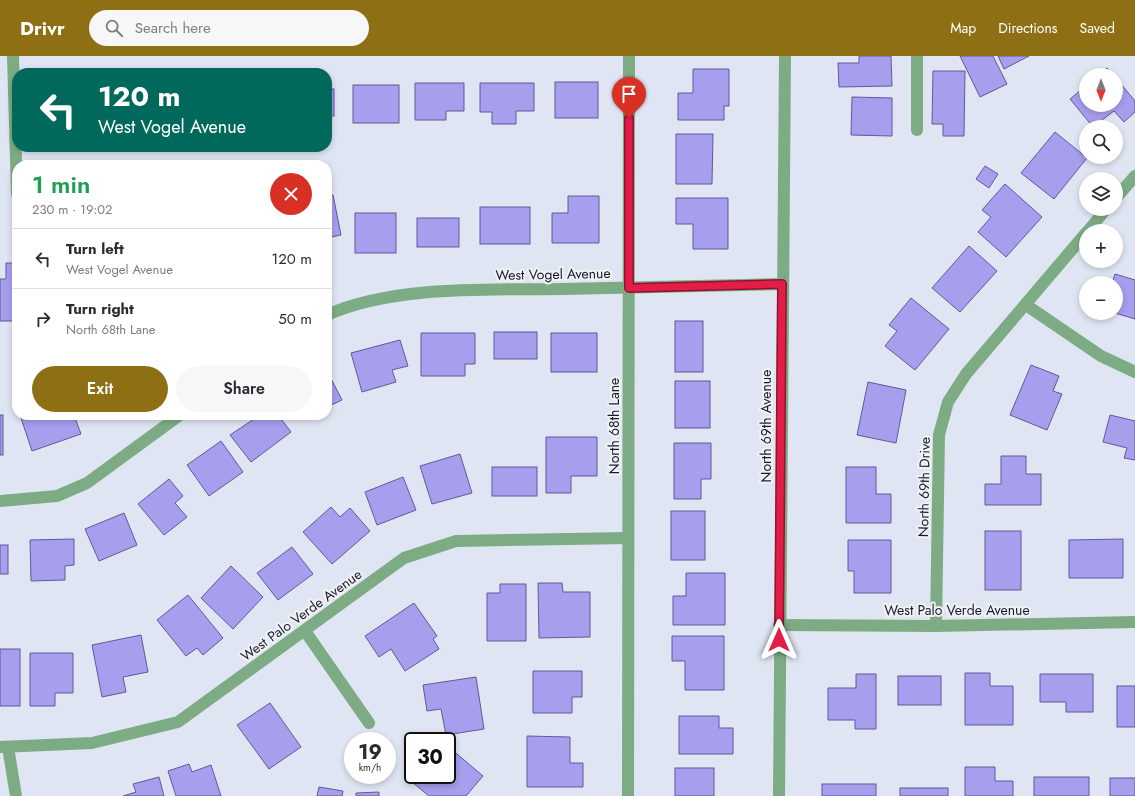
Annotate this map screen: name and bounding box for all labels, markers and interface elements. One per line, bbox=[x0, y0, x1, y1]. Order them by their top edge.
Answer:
search box bbox=[89, 10, 369, 46]
text: Drivr bbox=[20, 15, 65, 42]
icon: search bbox=[103, 17, 125, 39]
text: Search here bbox=[135, 17, 211, 39]
text: Map bbox=[950, 18, 976, 38]
text: Directions bbox=[998, 18, 1058, 38]
text: Saved bbox=[1080, 18, 1115, 38]
north arrow bbox=[1079, 68, 1123, 112]
map controls bbox=[1079, 68, 1123, 320]
text: 120 m bbox=[98, 76, 181, 117]
pin bbox=[612, 77, 646, 118]
icon: arrive bbox=[618, 83, 640, 105]
icon: left bbox=[32, 84, 84, 136]
text: West Vogel Avenue bbox=[98, 114, 246, 140]
button: search bbox=[1079, 120, 1123, 164]
text: 1 min bbox=[32, 167, 90, 202]
button: layers bbox=[1079, 172, 1123, 216]
button: close bbox=[270, 173, 312, 215]
text: 230 m · 19:02 bbox=[32, 200, 112, 219]
button: + bbox=[1079, 224, 1123, 268]
text: Turn left bbox=[66, 238, 124, 260]
icon: left bbox=[32, 248, 54, 270]
text: 120 m bbox=[272, 248, 312, 270]
text: West Vogel Avenue bbox=[66, 260, 173, 279]
street label: West Vogel Avenue bbox=[495, 263, 611, 285]
button: − bbox=[1079, 276, 1123, 320]
text: Turn right bbox=[66, 298, 134, 320]
icon: right bbox=[32, 308, 54, 330]
text: 50 m bbox=[278, 308, 312, 330]
text: North 68th Lane bbox=[66, 320, 156, 339]
button: Exit bbox=[32, 366, 168, 412]
button: Share bbox=[176, 366, 312, 412]
street label: North 69th Avenue bbox=[756, 370, 776, 482]
street label: North 68th Lane bbox=[604, 378, 624, 474]
street label: North 69th Drive bbox=[913, 437, 935, 537]
street label: West Palo Verde Avenue bbox=[236, 564, 366, 666]
street label: West Palo Verde Avenue bbox=[884, 600, 1030, 620]
position arrow bbox=[758, 619, 800, 661]
speed limit sign: 30 bbox=[404, 732, 456, 784]
text: 19 bbox=[358, 738, 382, 767]
text: km/h bbox=[359, 760, 381, 775]

